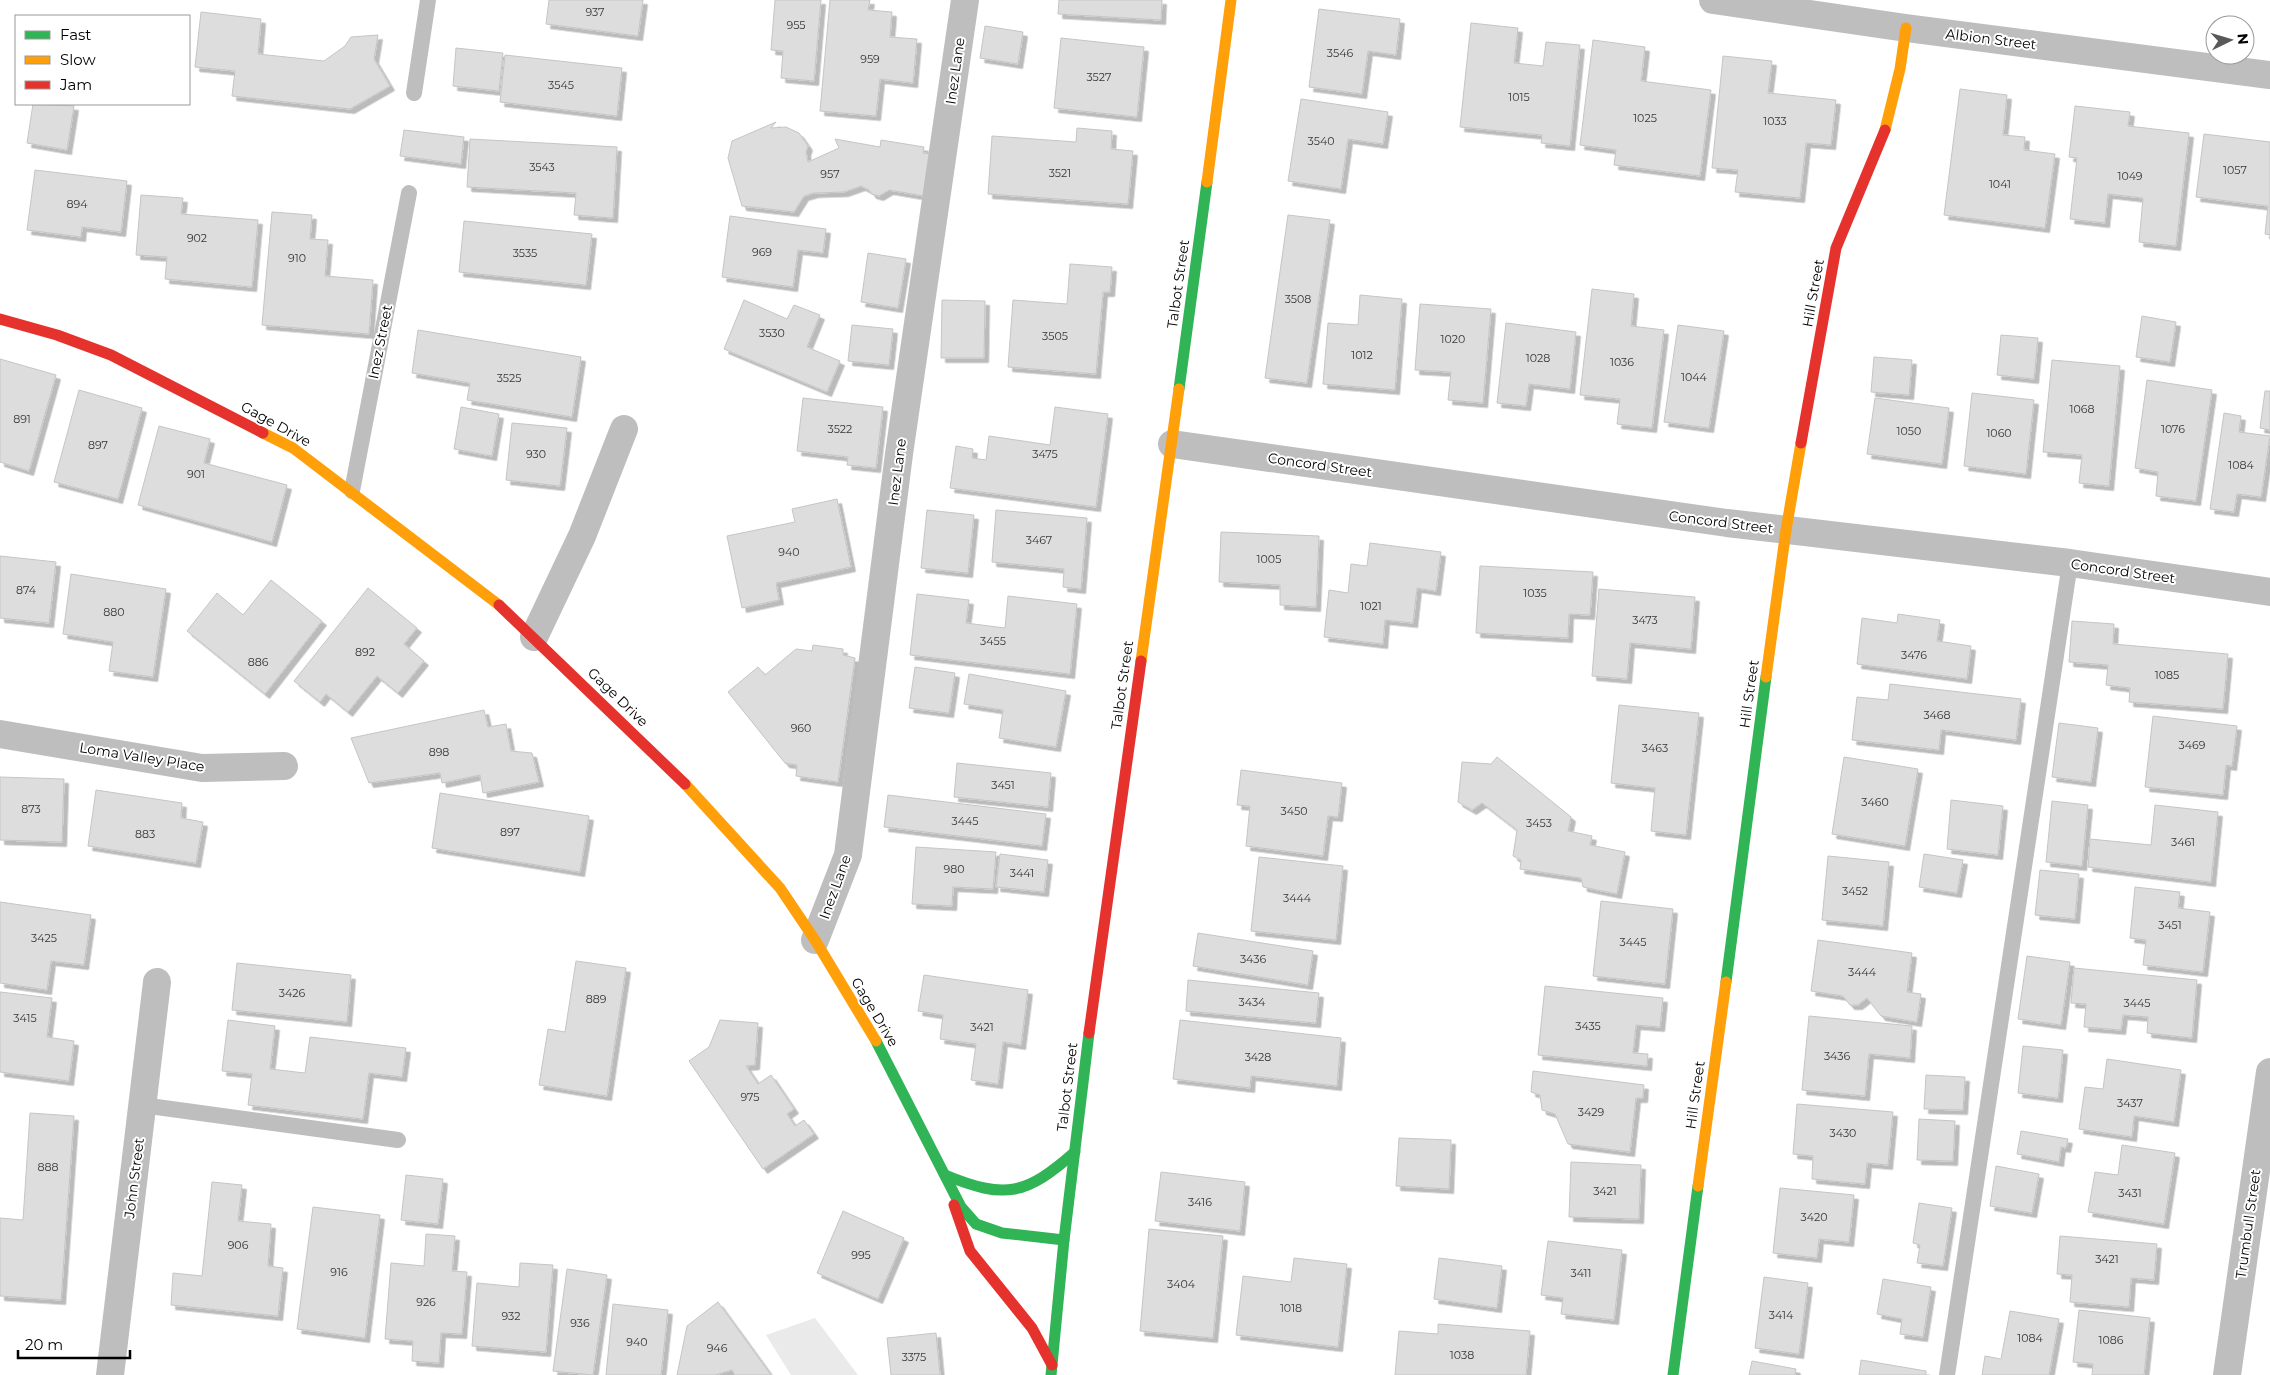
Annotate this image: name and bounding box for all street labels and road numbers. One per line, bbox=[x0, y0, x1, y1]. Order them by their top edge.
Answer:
street label: Albion Street bbox=[1945, 25, 2038, 54]
street label: Inez Lane bbox=[941, 36, 969, 106]
street label: Talbot Street bbox=[1163, 238, 1193, 330]
street label: Hill Street bbox=[1798, 257, 1828, 328]
street label: Inez Street bbox=[364, 303, 396, 381]
street label: Gage Drive bbox=[238, 397, 314, 451]
street label: Inez Lane bbox=[884, 437, 910, 507]
street label: Concord Street bbox=[1267, 449, 1374, 481]
street label: Concord Street bbox=[1668, 507, 1775, 537]
street label: Concord Street bbox=[2070, 555, 2177, 587]
street label: Talbot Street bbox=[1107, 639, 1137, 731]
street label: Hill Street bbox=[1735, 658, 1763, 729]
street label: Gage Drive bbox=[584, 664, 652, 730]
street label: Loma Valley Place bbox=[78, 738, 206, 776]
street label: Inez Lane bbox=[815, 852, 855, 922]
street label: Gage Drive bbox=[847, 974, 903, 1050]
street label: Talbot Street bbox=[1053, 1041, 1081, 1133]
street label: Hill Street bbox=[1681, 1059, 1709, 1130]
street label: John Street bbox=[120, 1137, 148, 1220]
street label: Trumbull Street bbox=[2231, 1168, 2265, 1280]

